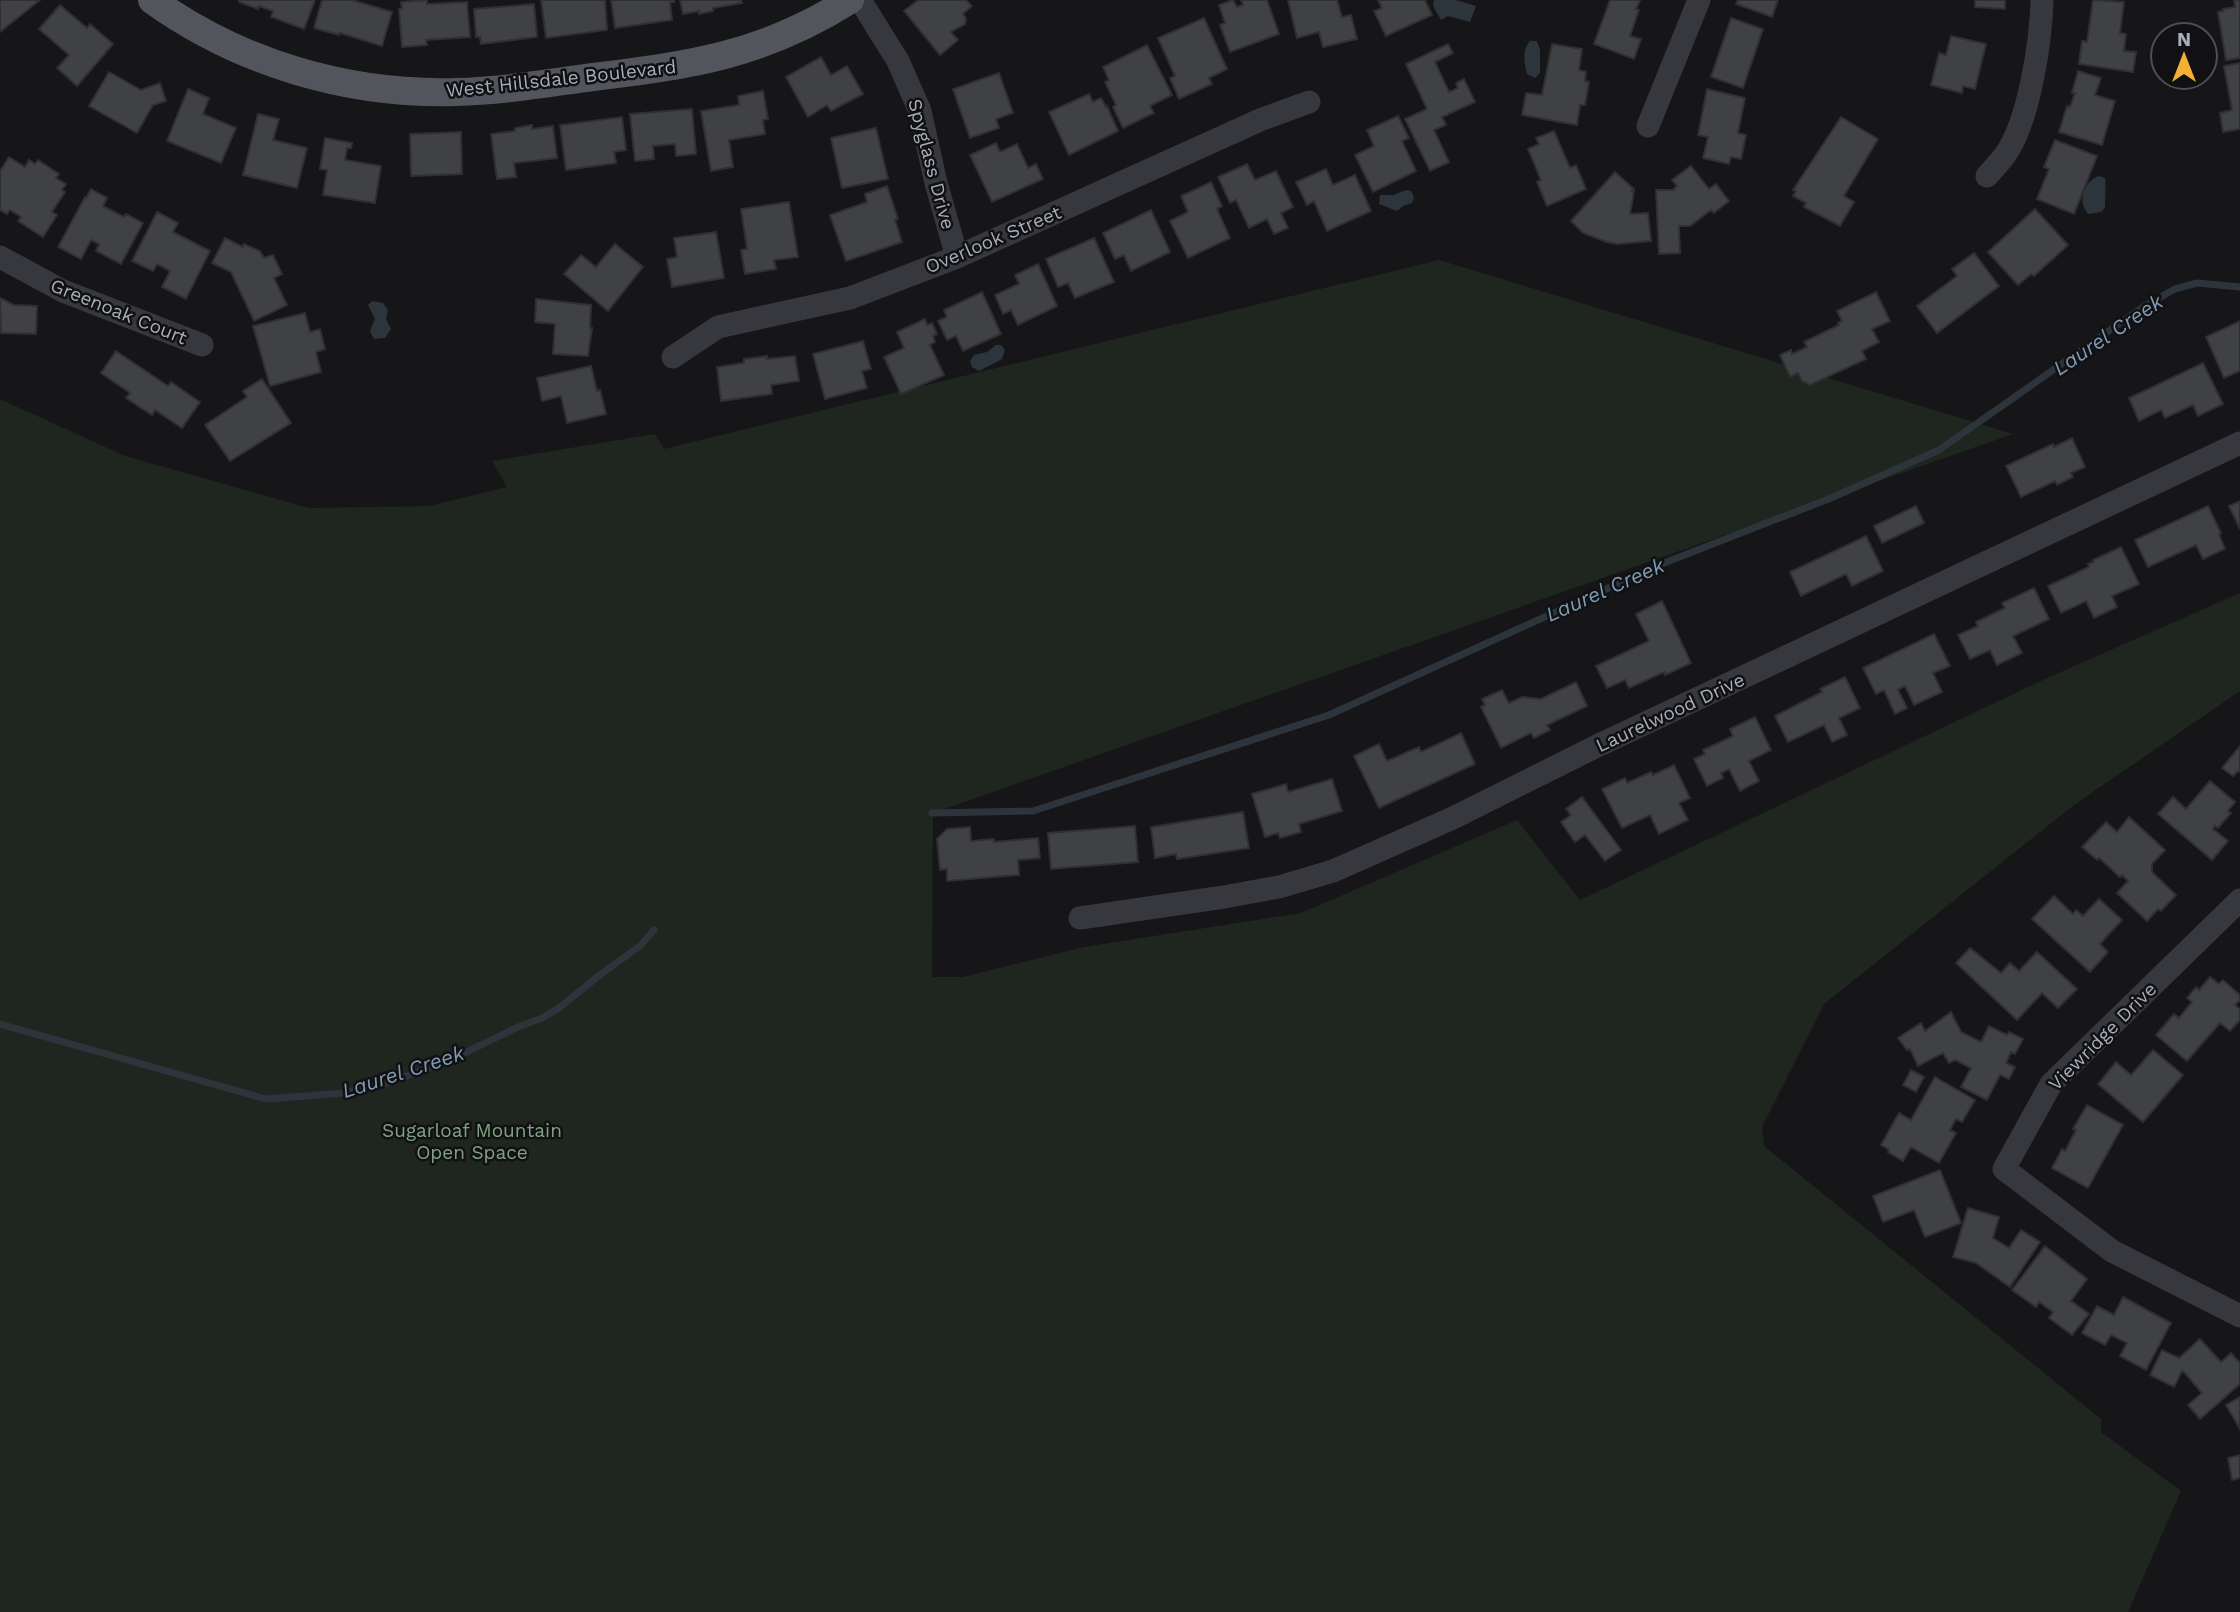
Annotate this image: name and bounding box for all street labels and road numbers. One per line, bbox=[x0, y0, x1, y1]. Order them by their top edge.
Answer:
street label: West Hillsdale Boulevard bbox=[445, 55, 677, 102]
street label: Spyglass Drive bbox=[903, 96, 960, 232]
street label: Overlook Street bbox=[922, 200, 1065, 278]
street label: Greenoak Court bbox=[47, 274, 190, 349]
street label: Laurelwood Drive bbox=[1592, 668, 1748, 757]
street label: Viewridge Drive bbox=[2043, 977, 2161, 1095]

